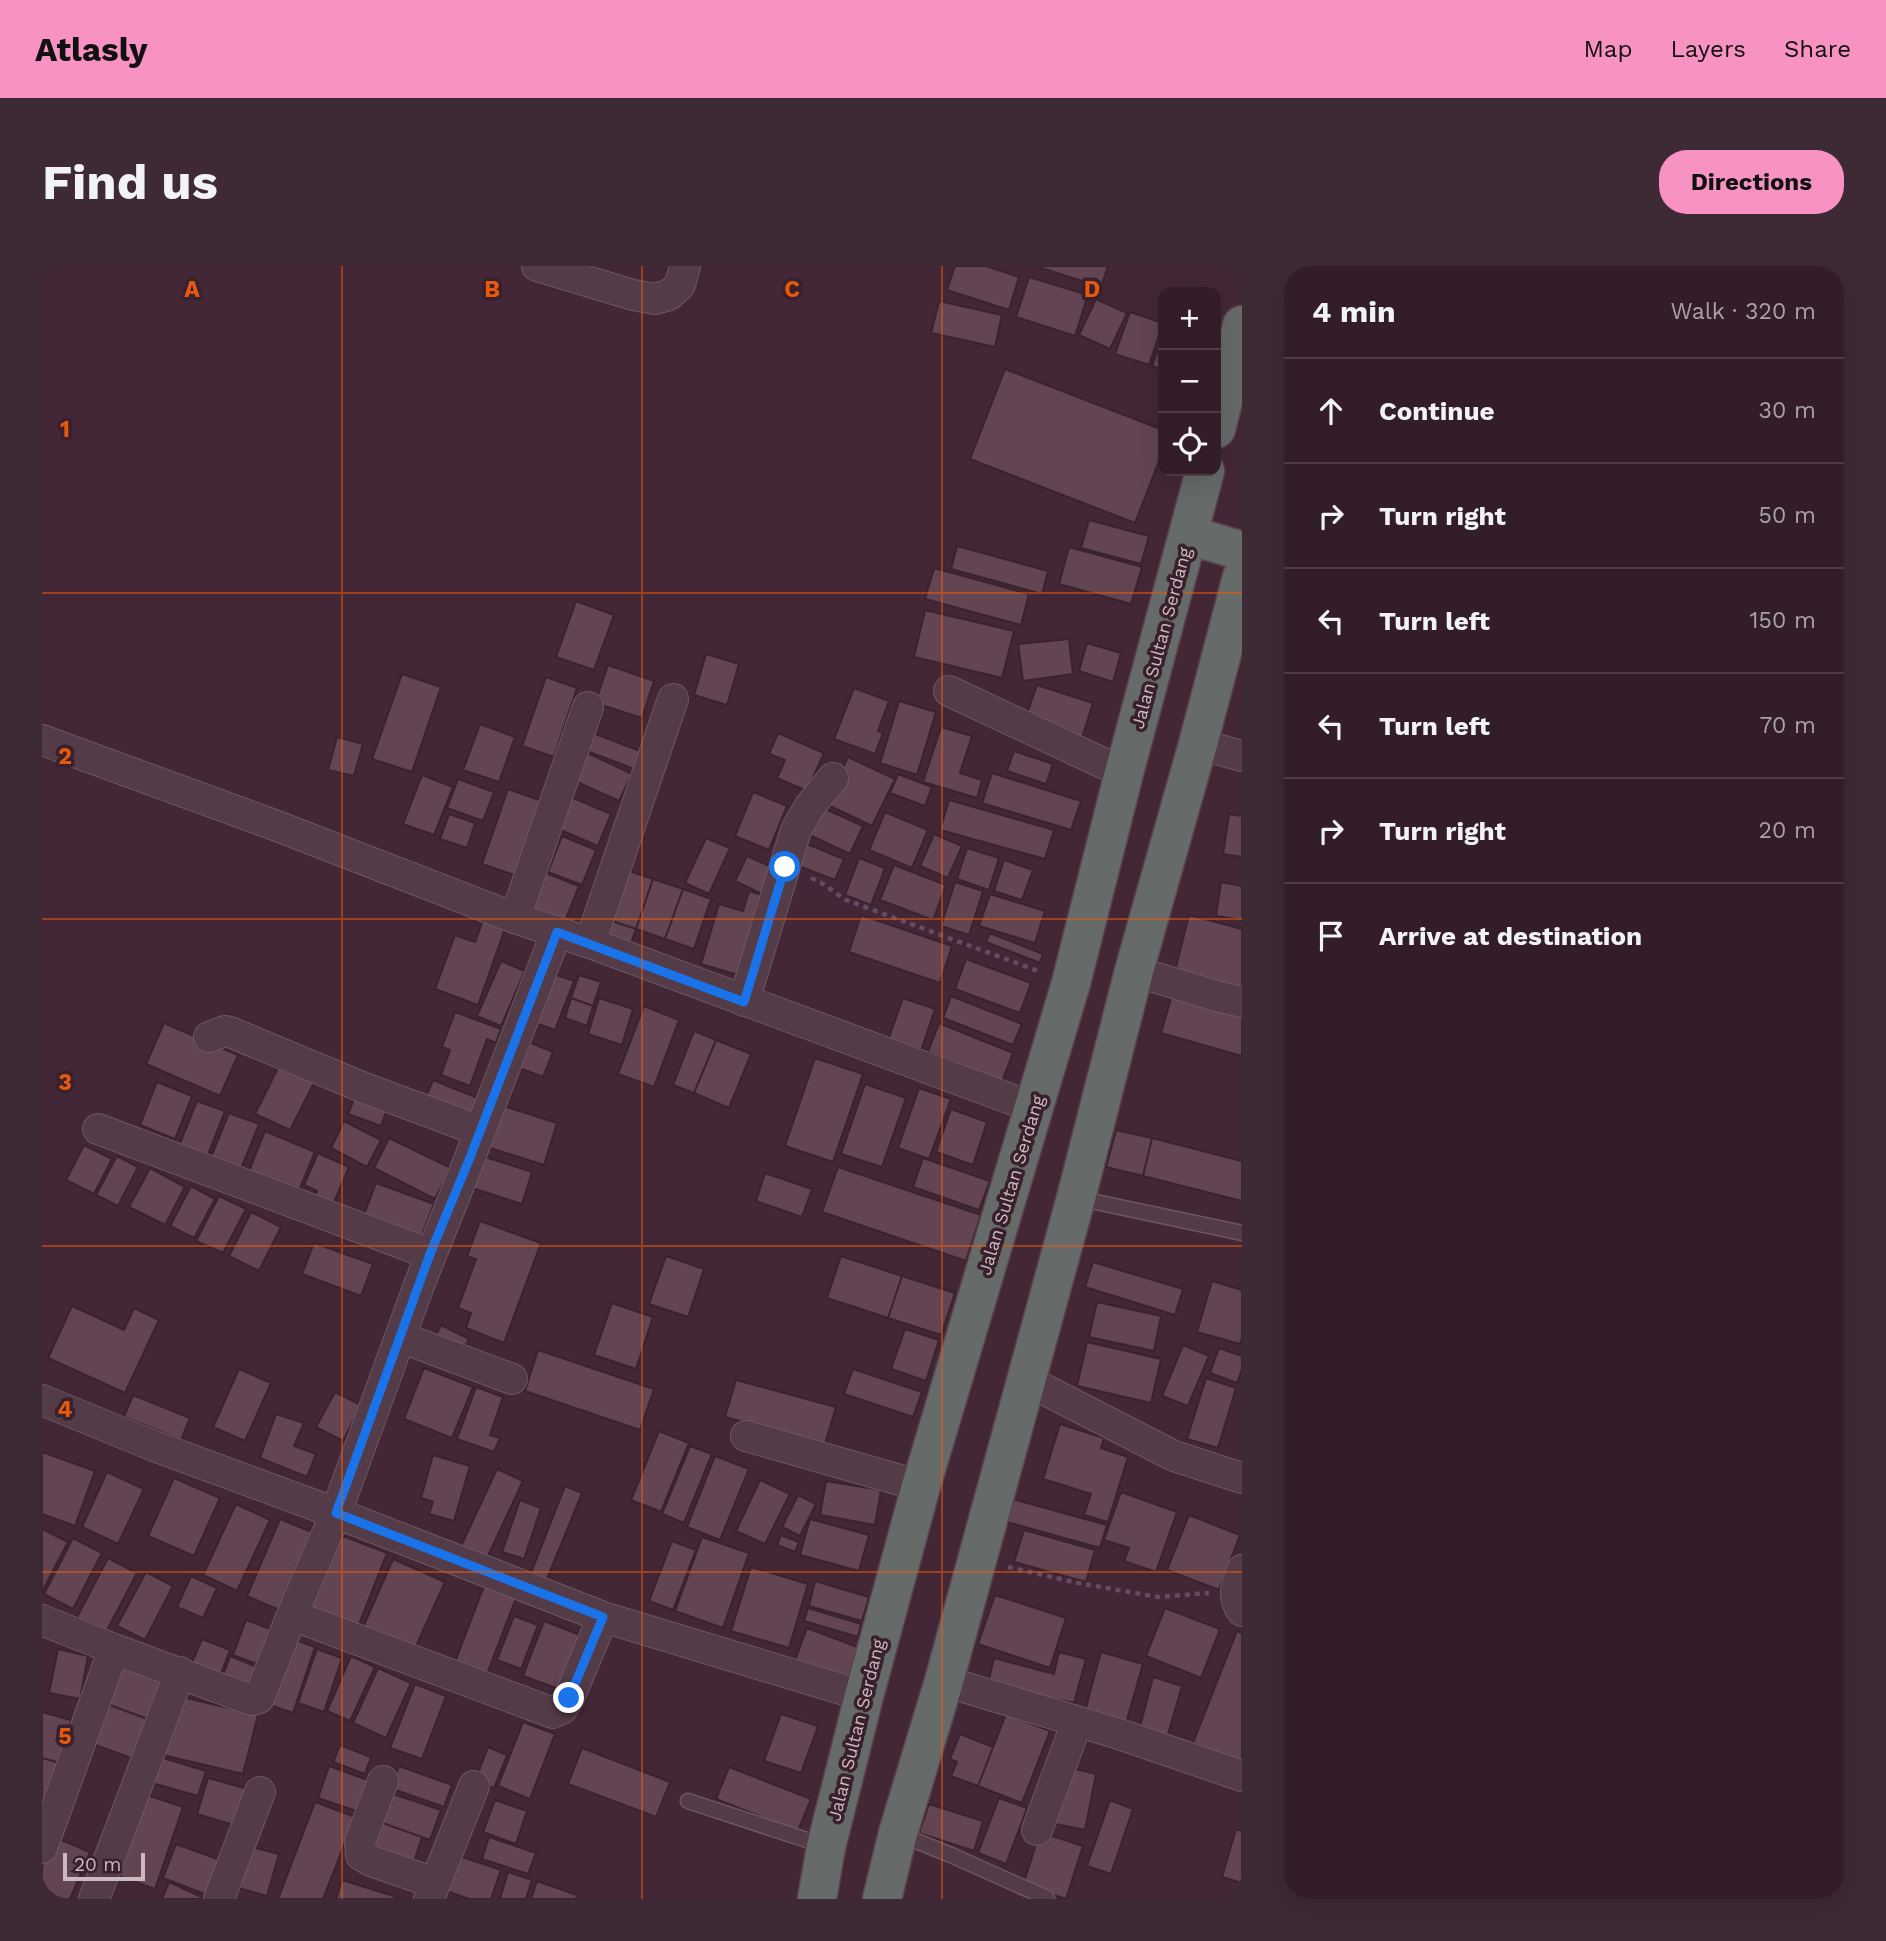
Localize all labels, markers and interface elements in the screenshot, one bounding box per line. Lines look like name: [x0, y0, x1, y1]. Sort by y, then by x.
text: Atlasly: [35, 30, 147, 69]
text: Map: [1584, 35, 1632, 63]
text: Layers: [1670, 35, 1746, 63]
text: Share: [1784, 35, 1851, 63]
button: Directions: [1659, 150, 1844, 214]
text: Find us: [42, 153, 218, 211]
text: A: [184, 276, 200, 303]
text: B: [484, 276, 500, 303]
text: C: [784, 276, 800, 303]
text: D: [1084, 276, 1100, 303]
map controls: [1158, 287, 1221, 476]
button: +: [1158, 287, 1221, 350]
text: 4 min: [1312, 294, 1396, 329]
text: Walk · 320 m: [1670, 298, 1816, 325]
button: −: [1158, 350, 1221, 413]
icon: ahead: [1312, 392, 1350, 430]
text: Continue: [1379, 396, 1495, 426]
text: 30 m: [1759, 397, 1816, 424]
button: locate: [1158, 413, 1221, 476]
text: 1: [60, 416, 70, 443]
icon: right: [1312, 497, 1350, 535]
text: Turn right: [1379, 501, 1506, 531]
text: 50 m: [1759, 502, 1816, 529]
street label: Jalan Sultan Serdang: [1127, 545, 1195, 731]
icon: left: [1312, 602, 1350, 640]
text: Turn left: [1379, 606, 1490, 636]
text: 150 m: [1750, 607, 1816, 634]
icon: left: [1312, 707, 1350, 745]
text: Turn left: [1379, 711, 1490, 741]
text: 70 m: [1759, 712, 1816, 739]
text: 2: [58, 743, 72, 770]
icon: right: [1312, 812, 1350, 850]
text: Turn right: [1379, 816, 1506, 846]
text: 20 m: [1759, 817, 1816, 844]
route start: [769, 851, 800, 882]
icon: arrive: [1312, 917, 1350, 955]
text: Arrive at destination: [1379, 921, 1642, 951]
text: 3: [58, 1069, 72, 1096]
street label: Jalan Sultan Serdang: [974, 1092, 1048, 1277]
text: 4: [58, 1396, 73, 1423]
street label: Jalan Sultan Serdang: [823, 1636, 889, 1823]
route end: [553, 1682, 584, 1713]
text: 5: [58, 1723, 72, 1750]
scale bar: [63, 1850, 145, 1882]
text: 20 m: [74, 1853, 121, 1876]

